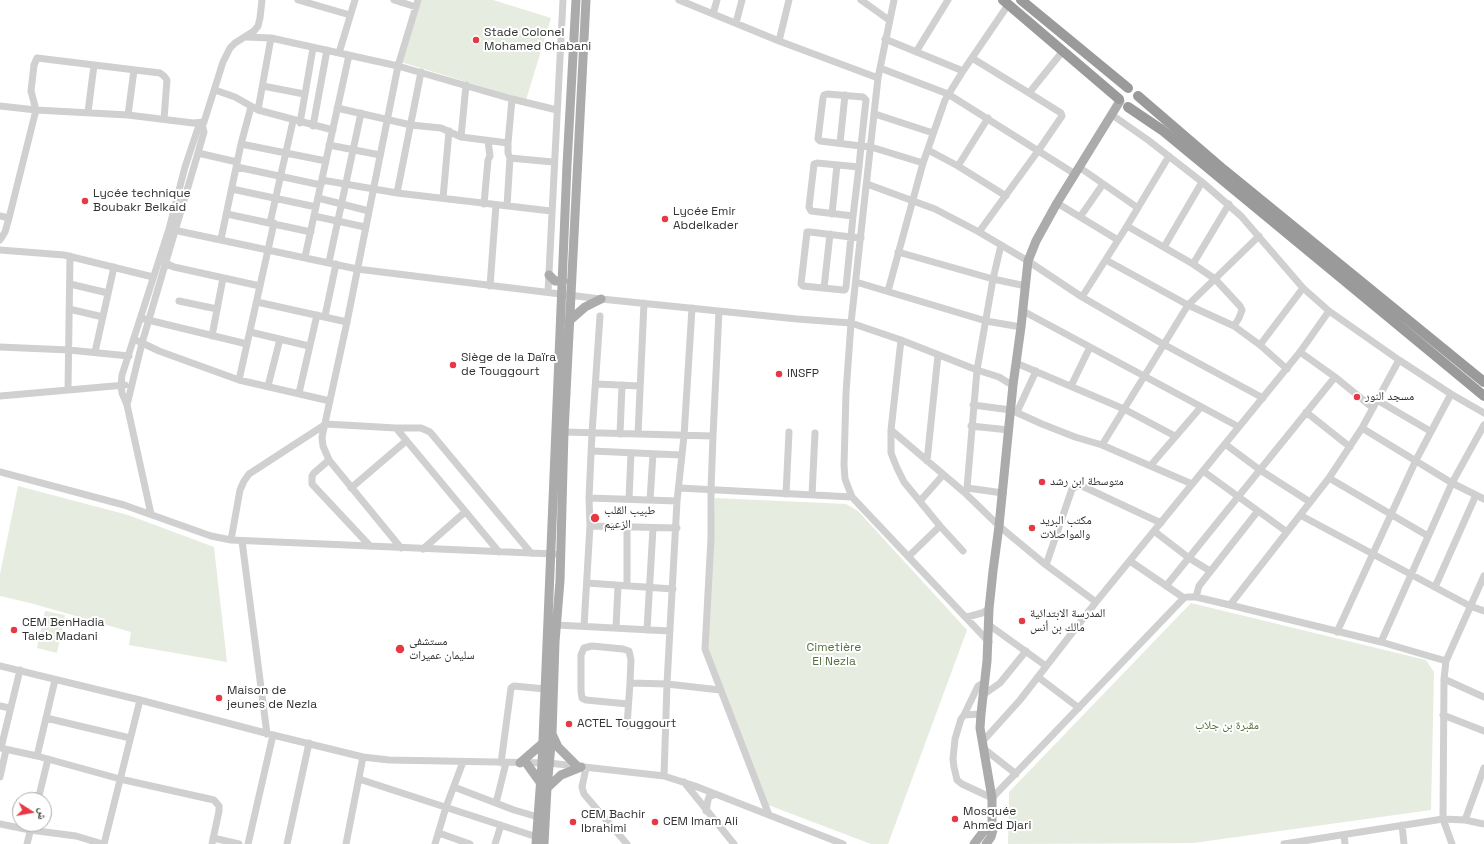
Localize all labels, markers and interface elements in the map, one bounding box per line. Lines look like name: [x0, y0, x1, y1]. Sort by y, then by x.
place label: Stade Colonel Mohamed Chabani: [484, 26, 591, 54]
marker: Stade Colonel Mohamed Chabani: [471, 35, 481, 45]
place label: Lycée technique Boubakr Belkaid: [93, 187, 191, 215]
marker: Lycée technique Boubakr Belkaid: [80, 196, 90, 206]
place label: Lycée Emir Abdelkader: [673, 205, 738, 233]
marker: Lycée Emir Abdelkader: [660, 214, 670, 224]
place label: Siège de la Daïra de Touggourt: [461, 351, 556, 379]
marker: Siège de la Daïra de Touggourt: [448, 360, 458, 370]
place label: INSFP: [787, 367, 819, 381]
marker: INSFP: [774, 369, 784, 379]
place label: مسجد النور: [1365, 390, 1414, 404]
marker: مسجد النور: [1352, 392, 1362, 402]
place label: متوسطة ابن رشد: [1050, 475, 1124, 489]
marker: متوسطة ابن رشد: [1037, 477, 1047, 487]
place label: طبيب القلب الزعيم: [604, 504, 655, 532]
marker: طبيب القلب الزعيم: [589, 512, 601, 524]
place label: مكتب البريد والمواصلات: [1040, 514, 1092, 542]
marker: مكتب البريد والمواصلات: [1027, 523, 1037, 533]
place label: المدرسة الابتدائية مالك بن أنس: [1030, 607, 1105, 635]
place label: CEM BenHadia Taleb Madani: [22, 616, 104, 644]
marker: المدرسة الابتدائية مالك بن أنس: [1017, 616, 1027, 626]
marker: CEM BenHadia Taleb Madani: [9, 625, 19, 635]
place label: مستشفى سليمان عميرات: [409, 635, 475, 663]
park label: Cimetière El Nezla: [807, 641, 861, 669]
marker: مستشفى سليمان عميرات: [394, 643, 406, 655]
place label: Maison de jeunes de Nezla: [227, 684, 317, 712]
marker: Maison de jeunes de Nezla: [214, 693, 224, 703]
place label: ACTEL Touggourt: [577, 717, 676, 731]
marker: ACTEL Touggourt: [564, 719, 574, 729]
park label: مقبرة بن جلاب: [1195, 719, 1259, 733]
north arrow: [12, 792, 52, 832]
place label: Mosquée Ahmed Djari: [963, 805, 1031, 833]
text: ش: [35, 807, 51, 821]
place label: CEM Bachir Ibrahimi: [581, 808, 646, 836]
marker: Mosquée Ahmed Djari: [950, 814, 960, 824]
place label: CEM Imam Ali: [663, 815, 738, 829]
marker: CEM Bachir Ibrahimi: [568, 817, 578, 827]
marker: CEM Imam Ali: [650, 817, 660, 827]

